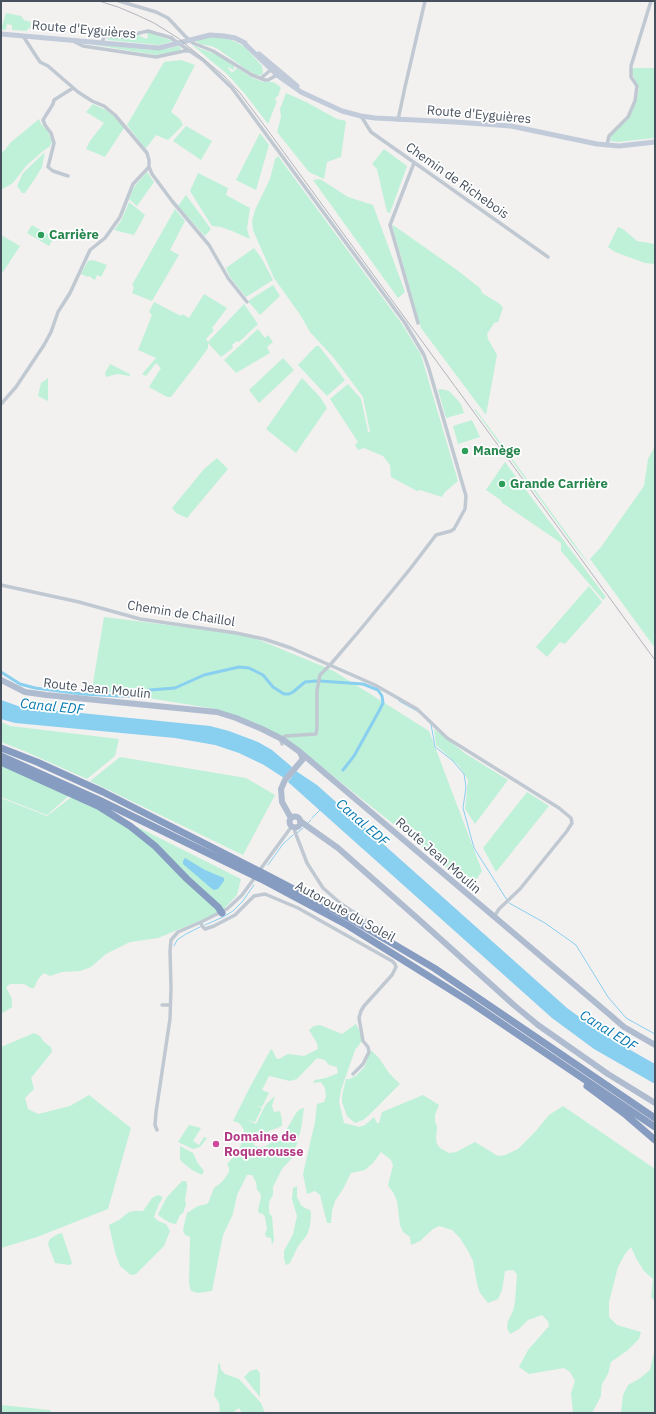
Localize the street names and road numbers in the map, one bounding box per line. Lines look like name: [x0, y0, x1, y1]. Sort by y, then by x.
street label: Route d'Eyguières: [31, 18, 137, 42]
street label: Route d'Eyguières: [426, 103, 532, 127]
street label: Chemin de Richebois: [402, 140, 512, 222]
street label: Chemin de Chaillol: [126, 598, 236, 630]
street label: Route Jean Moulin: [42, 676, 152, 702]
street label: Route Jean Moulin: [392, 815, 484, 897]
street label: Autoroute du Soleil: [292, 878, 398, 946]

